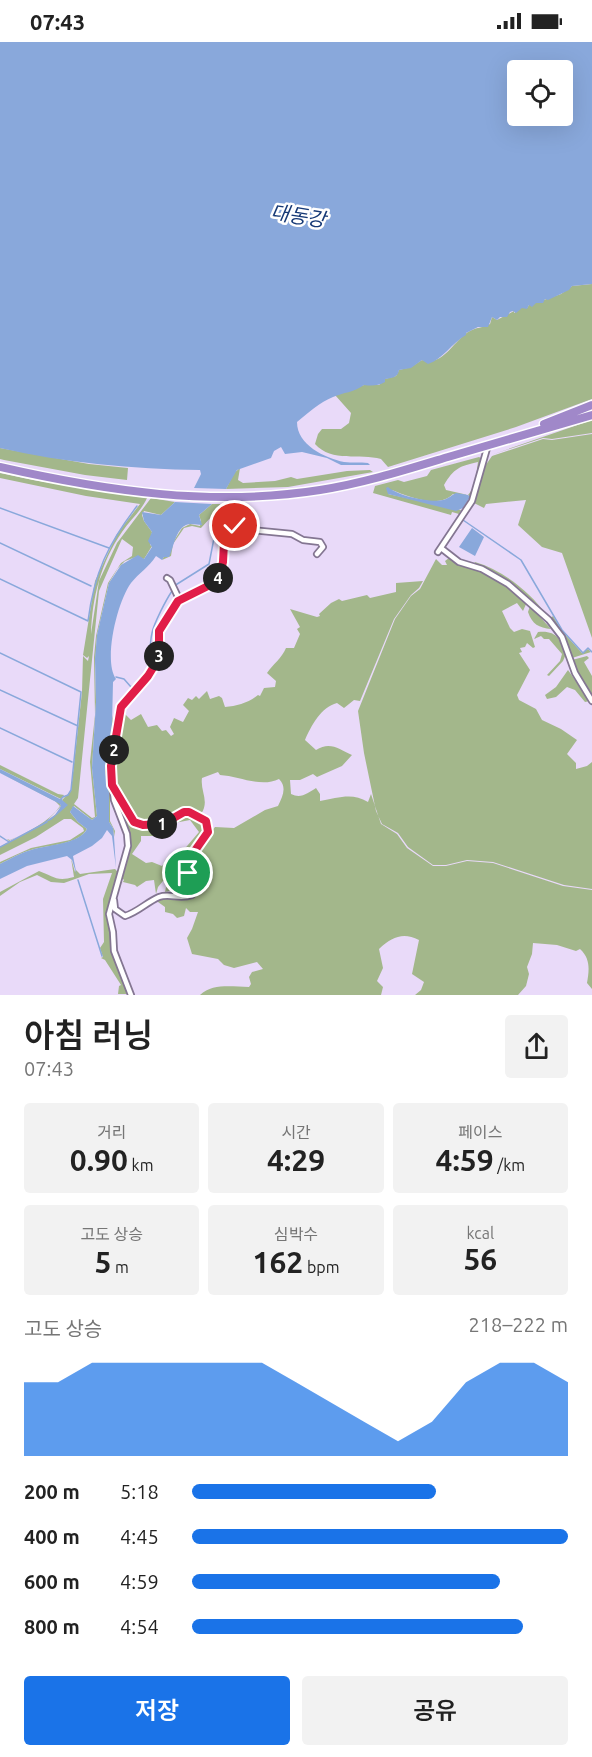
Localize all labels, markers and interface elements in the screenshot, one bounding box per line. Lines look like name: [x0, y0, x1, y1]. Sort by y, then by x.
text: 07:43: [30, 9, 85, 34]
map controls: [507, 60, 573, 126]
button: locate: [507, 60, 573, 126]
water label: 대동강: [269, 200, 330, 232]
pin: [209, 500, 260, 551]
icon: check: [218, 509, 251, 542]
pin: 4: [203, 563, 233, 593]
text: 4: [213, 569, 223, 587]
pin: 3: [144, 641, 174, 671]
text: 3: [154, 647, 164, 665]
pin: 2: [99, 735, 129, 765]
text: 2: [109, 741, 119, 759]
pin: 1: [147, 809, 177, 839]
text: 1: [157, 815, 167, 833]
pin: [162, 847, 213, 898]
icon: arrive: [171, 856, 204, 889]
button: share: [505, 1015, 568, 1078]
text: 아침 러닝: [24, 1016, 153, 1053]
text: 07:43: [24, 1057, 74, 1080]
text: 거리: [97, 1123, 126, 1141]
text: 시간: [281, 1123, 311, 1141]
text: 페이스: [458, 1123, 502, 1141]
text: 0.90: [70, 1143, 128, 1177]
text: 4:29: [267, 1143, 325, 1177]
text: 4:59: [436, 1143, 494, 1177]
text: km: [128, 1156, 154, 1174]
text: /km: [494, 1156, 525, 1174]
text: kcal: [467, 1224, 494, 1242]
text: 고도 상승: [80, 1225, 143, 1243]
text: 심박수: [274, 1225, 318, 1243]
text: 56: [463, 1242, 497, 1276]
text: 5: [94, 1245, 111, 1279]
text: 162: [253, 1245, 303, 1279]
text: m: [111, 1258, 129, 1276]
text: bpm: [303, 1258, 339, 1276]
text: 218–222 m: [469, 1313, 568, 1336]
text: 고도 상승: [24, 1317, 102, 1340]
text: 200 m: [24, 1480, 80, 1503]
text: 5:18: [120, 1480, 159, 1503]
text: 400 m: [24, 1525, 80, 1548]
text: 4:45: [120, 1525, 159, 1548]
text: 600 m: [24, 1570, 80, 1593]
text: 4:59: [120, 1570, 159, 1593]
text: 800 m: [24, 1615, 80, 1638]
text: 4:54: [120, 1615, 159, 1638]
button: 저장: [24, 1676, 290, 1745]
button: 공유: [302, 1676, 568, 1745]

